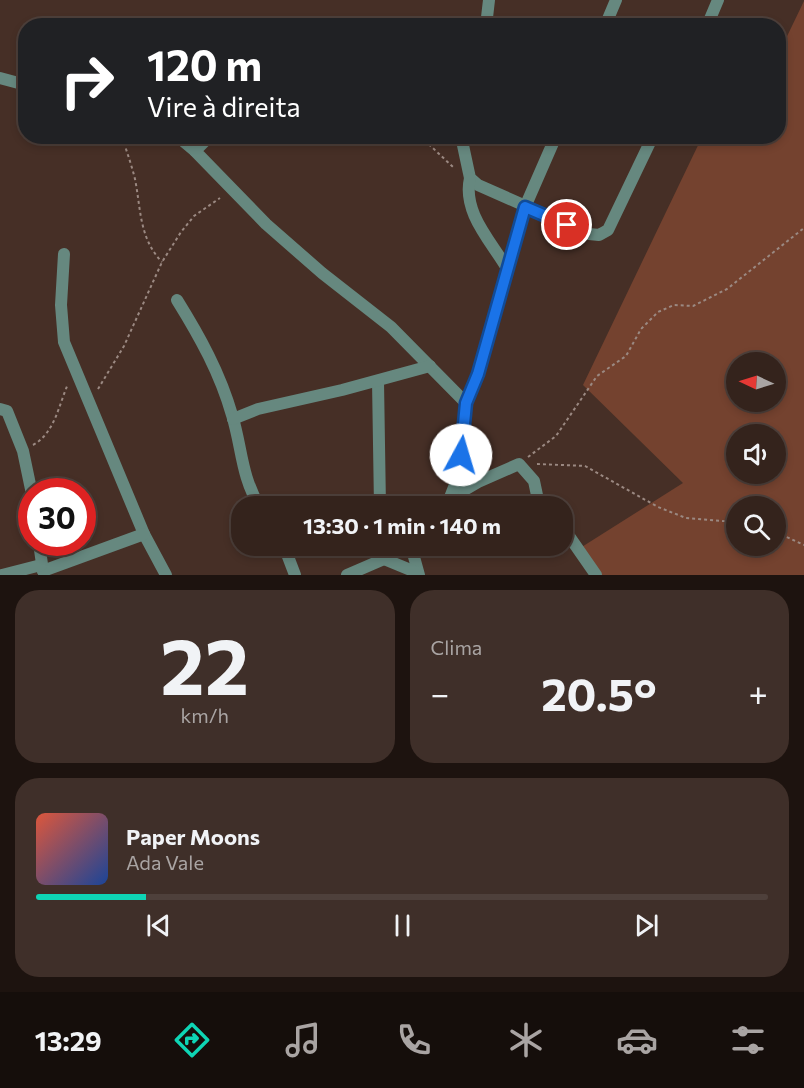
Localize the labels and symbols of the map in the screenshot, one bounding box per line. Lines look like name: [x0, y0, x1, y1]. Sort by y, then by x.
pin: [541, 199, 592, 250]
north arrow: [726, 352, 786, 412]
position arrow: [429, 423, 493, 487]
speed limit sign: 30: [18, 478, 96, 556]

